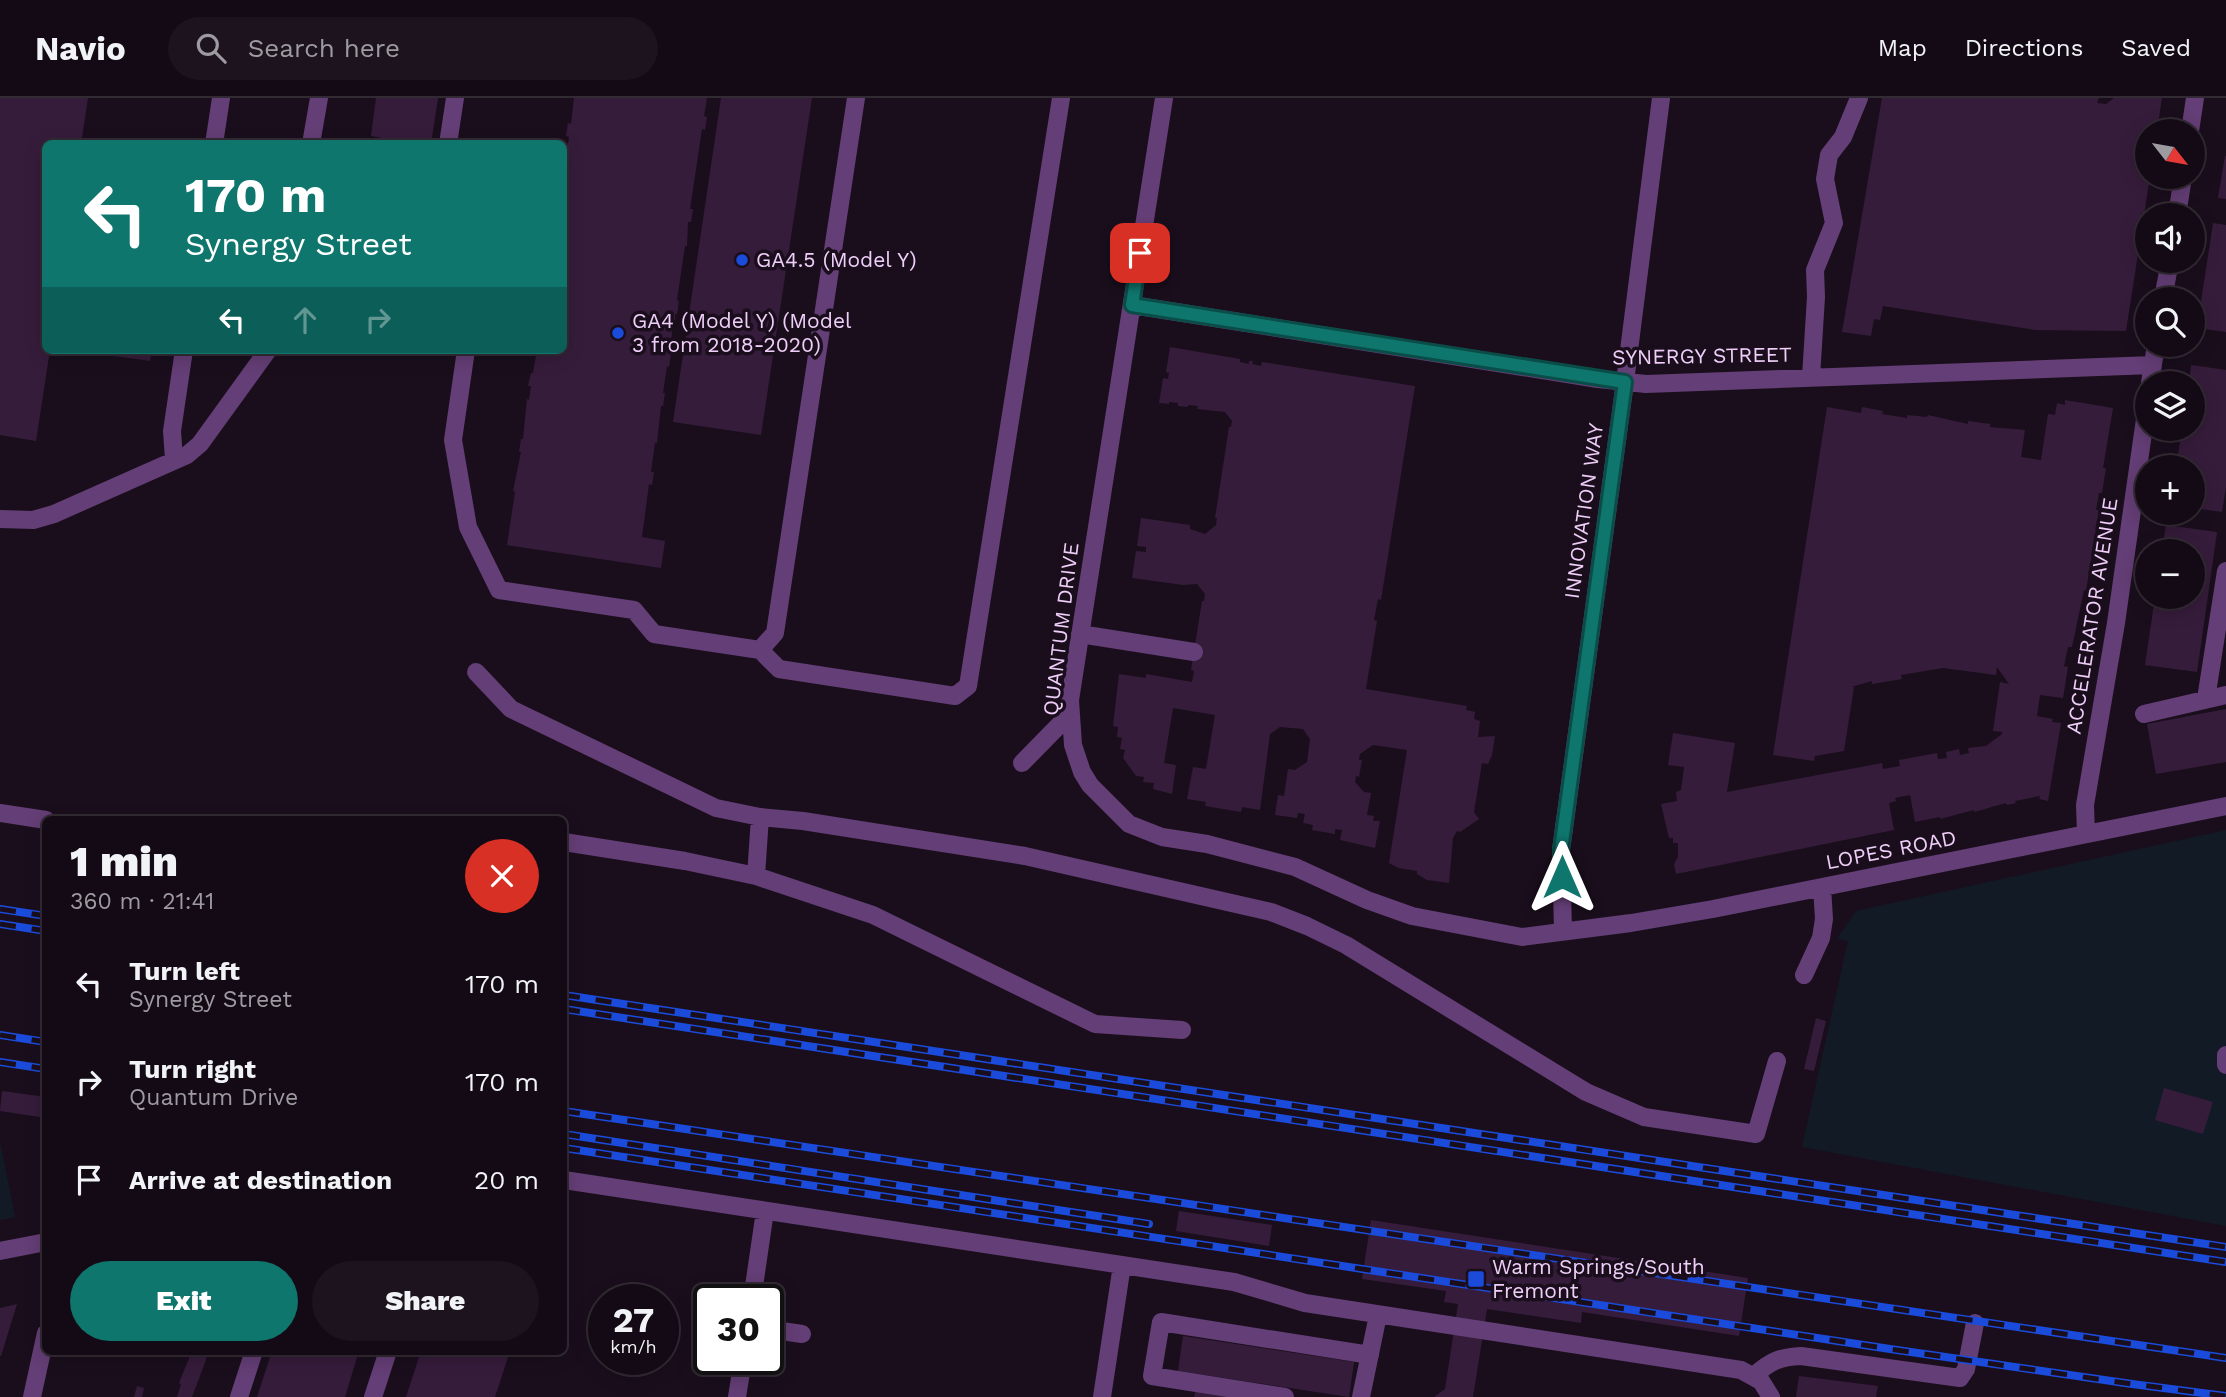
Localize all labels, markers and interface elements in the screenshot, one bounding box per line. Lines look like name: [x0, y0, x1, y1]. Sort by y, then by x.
search box: [168, 17, 658, 80]
text: Navio: [35, 29, 126, 68]
icon: search: [192, 29, 230, 67]
text: Search here: [248, 33, 400, 63]
text: Map: [1878, 34, 1927, 62]
text: Directions: [1965, 34, 2083, 62]
text: Saved: [2121, 34, 2191, 62]
north arrow: [2135, 119, 2205, 189]
map controls: [2135, 119, 2205, 609]
text: 170 m: [185, 166, 326, 224]
icon: left: [70, 168, 161, 259]
button: sound: [2135, 203, 2205, 273]
pin: [1110, 223, 1170, 283]
text: Synergy Street: [185, 225, 412, 263]
icon: arrive: [1121, 234, 1159, 272]
place label: GA4.5 (Model Y): [756, 247, 917, 272]
marker: GA4.5 (Model Y): [734, 252, 750, 268]
button: search: [2135, 287, 2205, 357]
icon: left: [213, 301, 251, 339]
icon: ahead: [286, 301, 324, 339]
icon: right: [359, 301, 397, 339]
place label: GA4 (Model Y) (Model 3 from 2018-2020): [632, 308, 852, 357]
marker: GA4 (Model Y) (Model 3 from 2018-2020): [610, 325, 626, 341]
street label: SYNERGY STREET: [1612, 341, 1792, 370]
button: layers: [2135, 371, 2205, 441]
street label: INNOVATION WAY: [1559, 421, 1608, 600]
button: +: [2135, 455, 2205, 525]
street label: ACCELERATOR AVENUE: [2060, 496, 2123, 736]
button: −: [2135, 539, 2205, 609]
street label: QUANTUM DRIVE: [1037, 541, 1084, 717]
street label: LOPES ROAD: [1823, 825, 1958, 874]
text: 1 min: [70, 837, 178, 886]
button: close: [465, 839, 539, 913]
position arrow: [1525, 840, 1599, 914]
text: 360 m · 21:41: [70, 888, 214, 915]
text: Turn left: [129, 956, 240, 986]
icon: left: [70, 965, 108, 1003]
text: 170 m: [465, 969, 539, 999]
text: Synergy Street: [129, 986, 292, 1013]
text: Turn right: [129, 1054, 256, 1084]
icon: right: [70, 1063, 108, 1101]
text: 170 m: [465, 1067, 539, 1097]
text: Quantum Drive: [129, 1084, 298, 1111]
icon: arrive: [70, 1161, 108, 1199]
text: Arrive at destination: [129, 1165, 392, 1195]
text: 20 m: [474, 1165, 539, 1195]
place label: Warm Springs/South Fremont: [1492, 1254, 1705, 1303]
button: Exit: [70, 1261, 298, 1341]
button: Share: [312, 1261, 539, 1341]
marker: Warm Springs/South Fremont: [1466, 1269, 1486, 1289]
speed limit sign: 30: [693, 1284, 784, 1375]
text: 27: [613, 1299, 654, 1341]
text: km/h: [610, 1336, 657, 1357]

